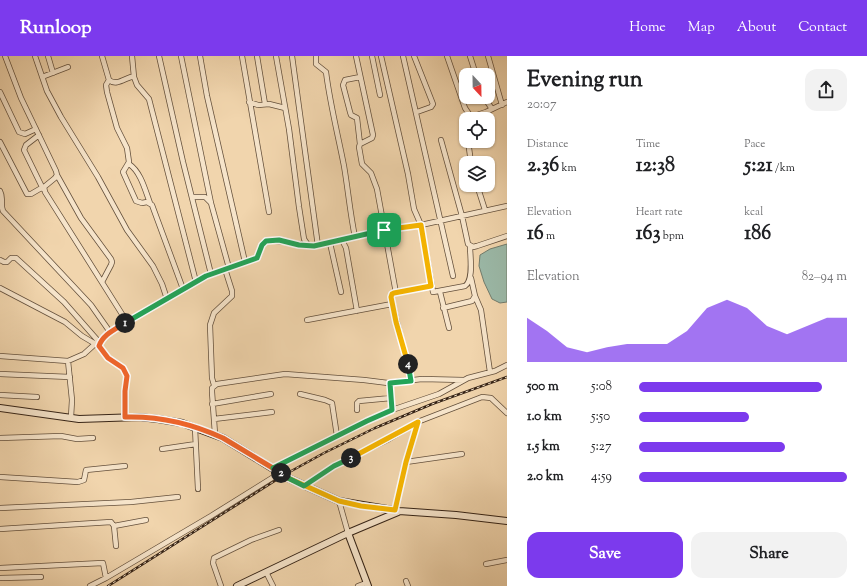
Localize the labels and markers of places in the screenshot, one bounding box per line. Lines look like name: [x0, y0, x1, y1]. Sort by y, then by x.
pin: [367, 213, 401, 247]
pin: 1: [115, 313, 135, 333]
pin: 4: [398, 354, 418, 374]
pin: 3: [341, 448, 361, 468]
pin: 2: [271, 463, 291, 483]

